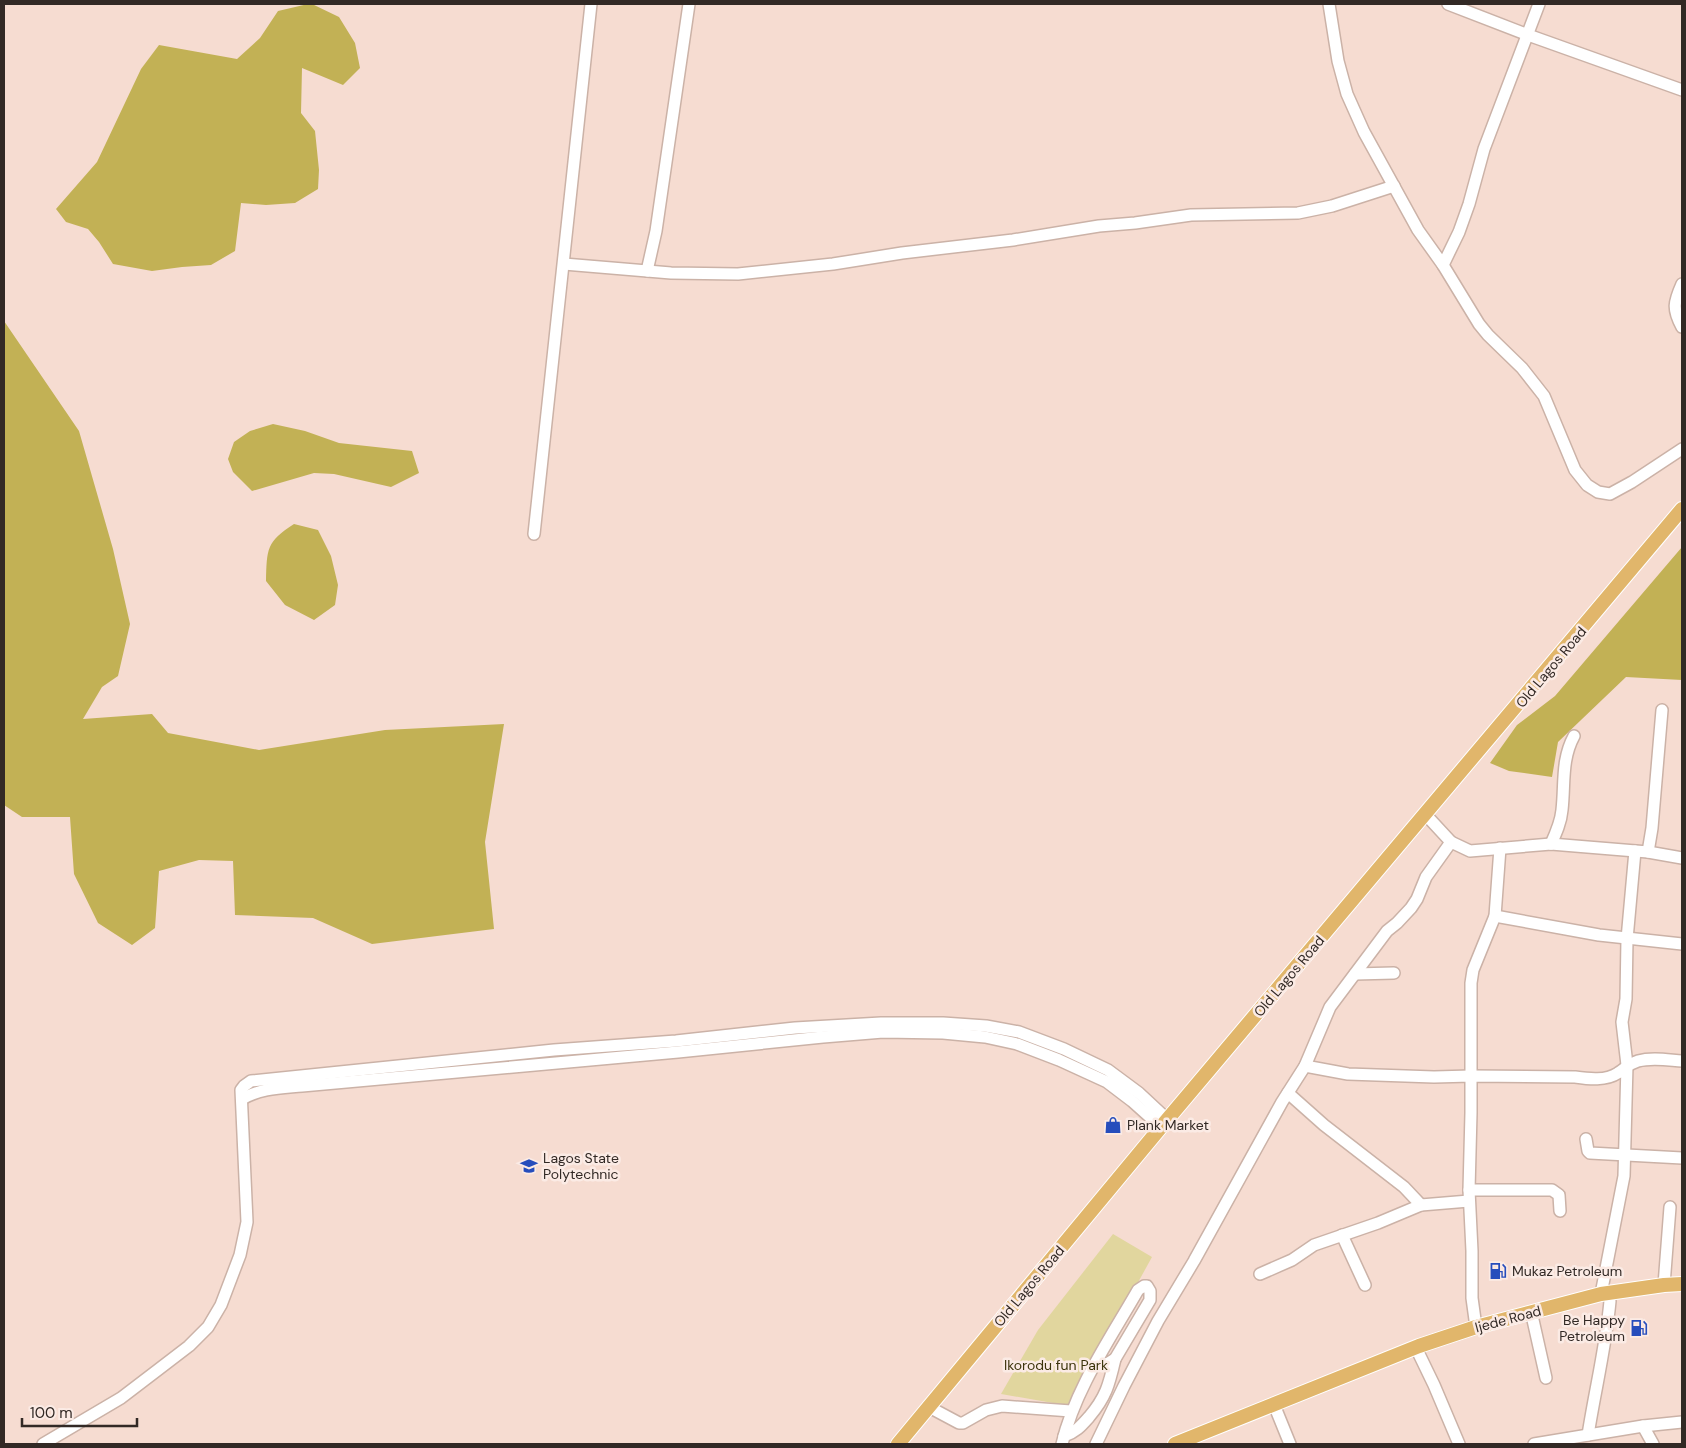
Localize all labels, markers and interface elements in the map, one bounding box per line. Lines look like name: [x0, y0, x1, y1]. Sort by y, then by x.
street label: Old Lagos Road: [1512, 623, 1590, 711]
street label: Old Lagos Road: [1250, 932, 1328, 1020]
shop icon: Plank Market: [1103, 1115, 1123, 1135]
place label: Plank Market: [1127, 1116, 1209, 1134]
place label: Lagos State Polytechnic: [543, 1149, 619, 1183]
school or university icon: Lagos State Polytechnic: [519, 1156, 539, 1176]
street label: Old Lagos Road: [990, 1242, 1068, 1330]
fuel station icon: Mukaz Petroleum: [1488, 1261, 1508, 1281]
place label: Mukaz Petroleum: [1512, 1262, 1622, 1280]
street label: Ijede Road: [1473, 1302, 1543, 1336]
place label: Be Happy Petroleum: [1559, 1311, 1625, 1345]
fuel station icon: Be Happy Petroleum: [1629, 1318, 1649, 1338]
park label: Ikorodu fun Park: [1004, 1356, 1108, 1374]
scale bar: [22, 1396, 138, 1428]
text: 100 m: [30, 1403, 73, 1423]

